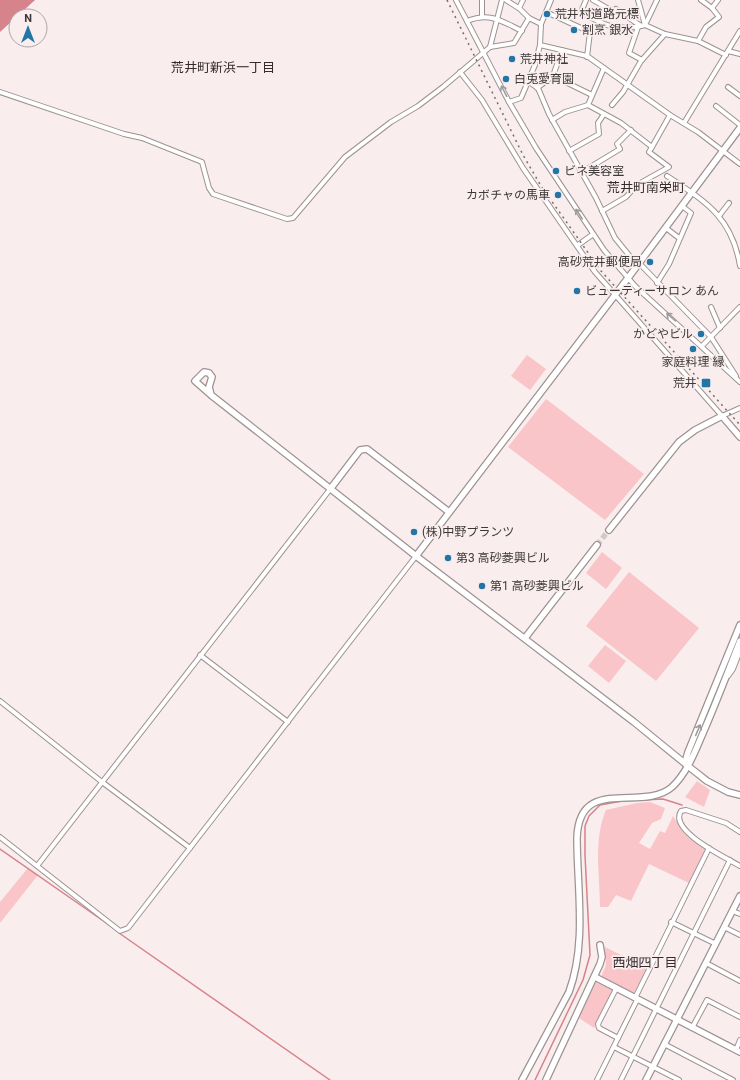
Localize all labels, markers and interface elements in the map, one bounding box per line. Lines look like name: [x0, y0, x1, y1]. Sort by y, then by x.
place label: 荒井村道路元標: [555, 7, 639, 21]
north arrow: [8, 8, 48, 48]
marker: 荒井村道路元標: [542, 9, 552, 19]
text: N: [24, 12, 32, 25]
place label: 割烹 銀水: [582, 23, 633, 37]
marker: 割烹 銀水: [569, 25, 579, 35]
place label: 荒井神社: [520, 52, 568, 66]
marker: 荒井神社: [507, 54, 517, 64]
district label: 荒井町新浜一丁目: [171, 60, 275, 75]
place label: 白兎愛育園: [514, 72, 574, 86]
marker: 白兎愛育園: [501, 74, 511, 84]
one-way arrow: [499, 86, 507, 98]
place label: ビネ美容室: [564, 164, 624, 178]
marker: ビネ美容室: [551, 166, 561, 176]
district label: 荒井町南栄町: [607, 180, 685, 195]
place label: カボチャの馬車: [466, 188, 550, 202]
marker: カボチャの馬車: [553, 190, 563, 200]
one-way arrow: [575, 209, 583, 220]
place label: 高砂荒井郵便局: [558, 255, 642, 269]
marker: 高砂荒井郵便局: [645, 257, 655, 267]
place label: ビューティーサロン あん: [585, 284, 719, 298]
marker: ビューティーサロン あん: [572, 286, 582, 296]
one-way arrow: [666, 313, 676, 322]
place label: かどやビル: [633, 327, 693, 341]
marker: かどやビル: [696, 329, 706, 339]
marker: 家庭料理 縁: [688, 344, 698, 354]
place label: 家庭料理 縁: [662, 355, 724, 369]
place label: 荒井: [673, 376, 697, 390]
marker: 荒井: [700, 377, 712, 389]
place label: (株)中野プランツ: [422, 525, 514, 539]
marker: (株)中野プランツ: [409, 527, 419, 537]
place label: 第3 高砂菱興ビル: [456, 551, 550, 565]
marker: 第3 高砂菱興ビル: [443, 553, 453, 563]
place label: 第1 高砂菱興ビル: [490, 579, 584, 593]
marker: 第1 高砂菱興ビル: [477, 581, 487, 591]
one-way arrow: [694, 724, 702, 736]
district label: 西畑四丁目: [612, 955, 678, 970]

